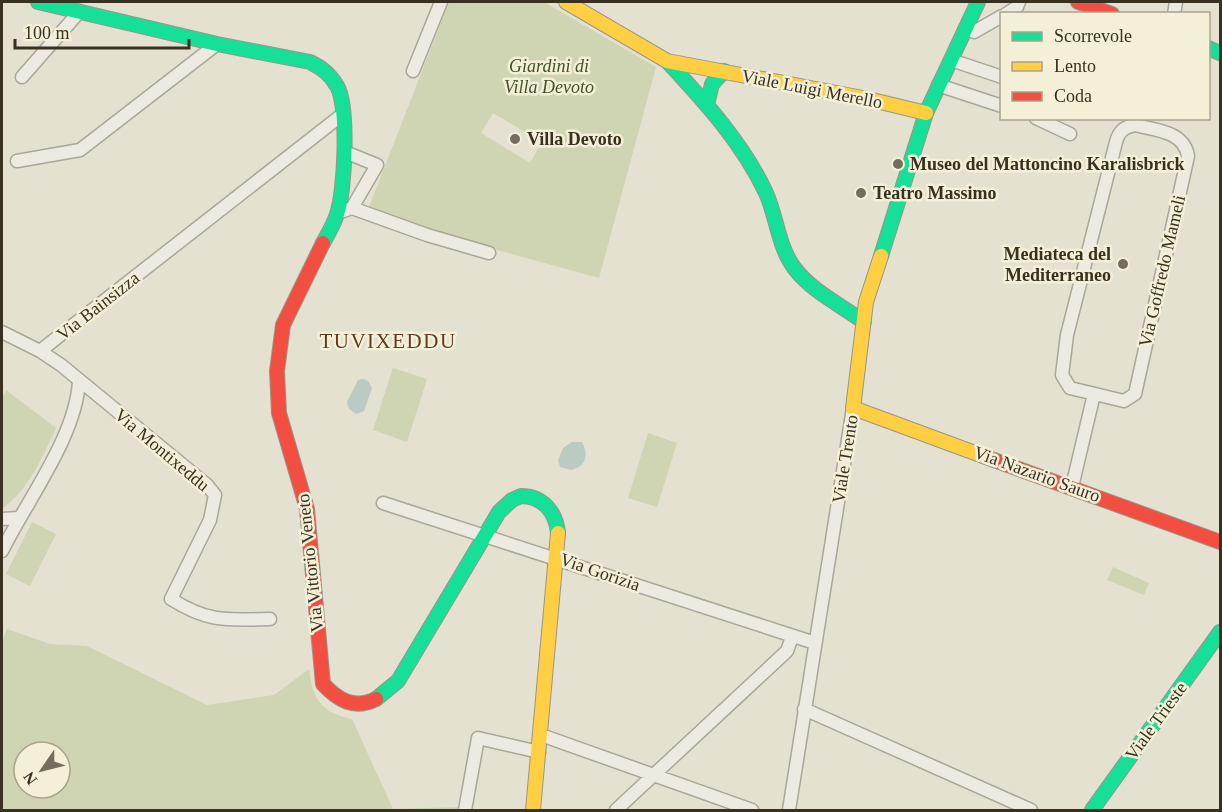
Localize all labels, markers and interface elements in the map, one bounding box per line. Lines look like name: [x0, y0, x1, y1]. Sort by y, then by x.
scale bar: [15, 12, 189, 50]
legend: [1000, 12, 1210, 120]
text: 100 m: [24, 23, 70, 43]
text: Scorrevole: [1054, 26, 1132, 46]
park label: Giardini di Villa Devoto: [504, 56, 594, 97]
text: Lento: [1054, 56, 1096, 76]
street label: Viale Luigi Merello: [740, 66, 884, 112]
text: Coda: [1054, 86, 1092, 106]
place label: Villa Devoto: [527, 129, 622, 149]
marker: Villa Devoto: [508, 132, 522, 146]
place label: Museo del Mattoncino Karalisbrick: [910, 154, 1184, 174]
marker: Museo del Mattoncino Karalisbrick: [891, 157, 905, 171]
place label: Teatro Massimo: [873, 183, 997, 203]
marker: Teatro Massimo: [854, 186, 868, 200]
street label: Via Goffredo Mameli: [1135, 193, 1189, 349]
place label: Mediateca del Mediterraneo: [1004, 244, 1111, 285]
marker: Mediateca del Mediterraneo: [1116, 257, 1130, 271]
street label: Via Bainsizza: [53, 268, 143, 344]
district label: TUVIXEDDU: [319, 329, 457, 353]
street label: Via Montixeddu: [111, 405, 213, 495]
street label: Viale Trento: [828, 413, 862, 505]
street label: Via Nazario Sauro: [971, 442, 1103, 506]
street label: Via Vittorio Veneto: [293, 493, 327, 633]
street label: Via Gorizia: [557, 549, 643, 595]
street label: Viale Trieste: [1121, 678, 1191, 764]
north arrow: [12, 740, 72, 800]
text: N: [20, 768, 40, 788]

